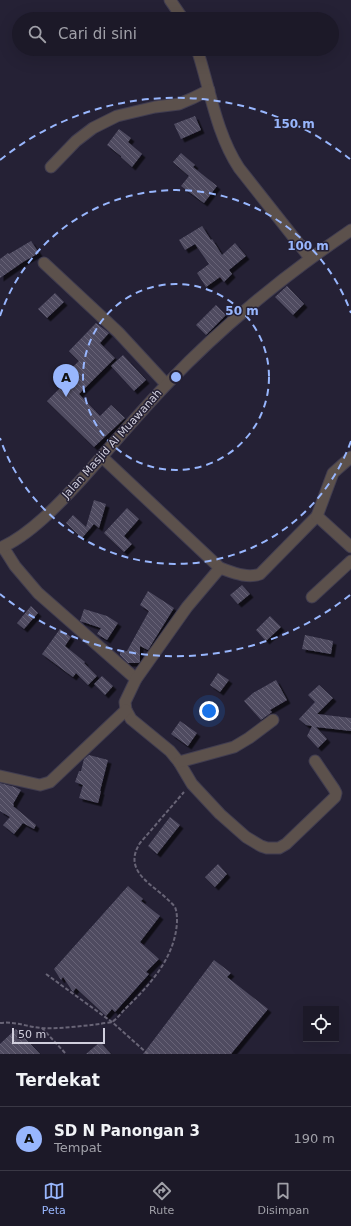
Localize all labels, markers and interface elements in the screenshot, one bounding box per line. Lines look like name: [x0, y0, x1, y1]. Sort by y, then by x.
search box: [12, 12, 339, 56]
icon: search: [26, 23, 48, 45]
text: Cari di sini: [58, 25, 137, 43]
text: 150 m: [273, 117, 315, 131]
text: 100 m: [287, 239, 329, 253]
text: 50 m: [225, 304, 259, 318]
pin: A: [53, 364, 79, 397]
centre of rings: [169, 370, 183, 384]
street label: Jalan Masjid Al Muawanah: [59, 387, 165, 502]
your location: [199, 701, 219, 721]
map controls: [303, 1006, 339, 1042]
button: locate: [303, 1006, 339, 1042]
scale bar: [12, 1026, 105, 1045]
text: 50 m: [18, 1028, 46, 1041]
text: Terdekat: [16, 1070, 100, 1090]
text: SD N Panongan 3: [54, 1122, 200, 1140]
text: A: [24, 1131, 34, 1146]
text: 190 m: [293, 1131, 335, 1146]
text: Tempat: [54, 1140, 102, 1155]
tab: Peta: [42, 1180, 66, 1217]
tab: Rute: [149, 1180, 174, 1217]
tab: Disimpan: [258, 1180, 309, 1217]

